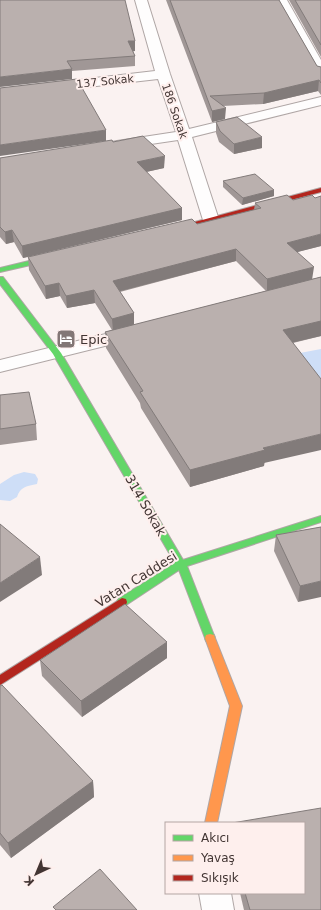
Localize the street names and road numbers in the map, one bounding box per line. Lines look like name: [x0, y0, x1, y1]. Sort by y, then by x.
street label: 137 Sokak: [76, 72, 135, 91]
street label: 186 Sokak: [159, 82, 190, 141]
street label: 314 Sokak: [122, 472, 169, 539]
street label: Vatan Caddesi: [93, 548, 180, 610]

